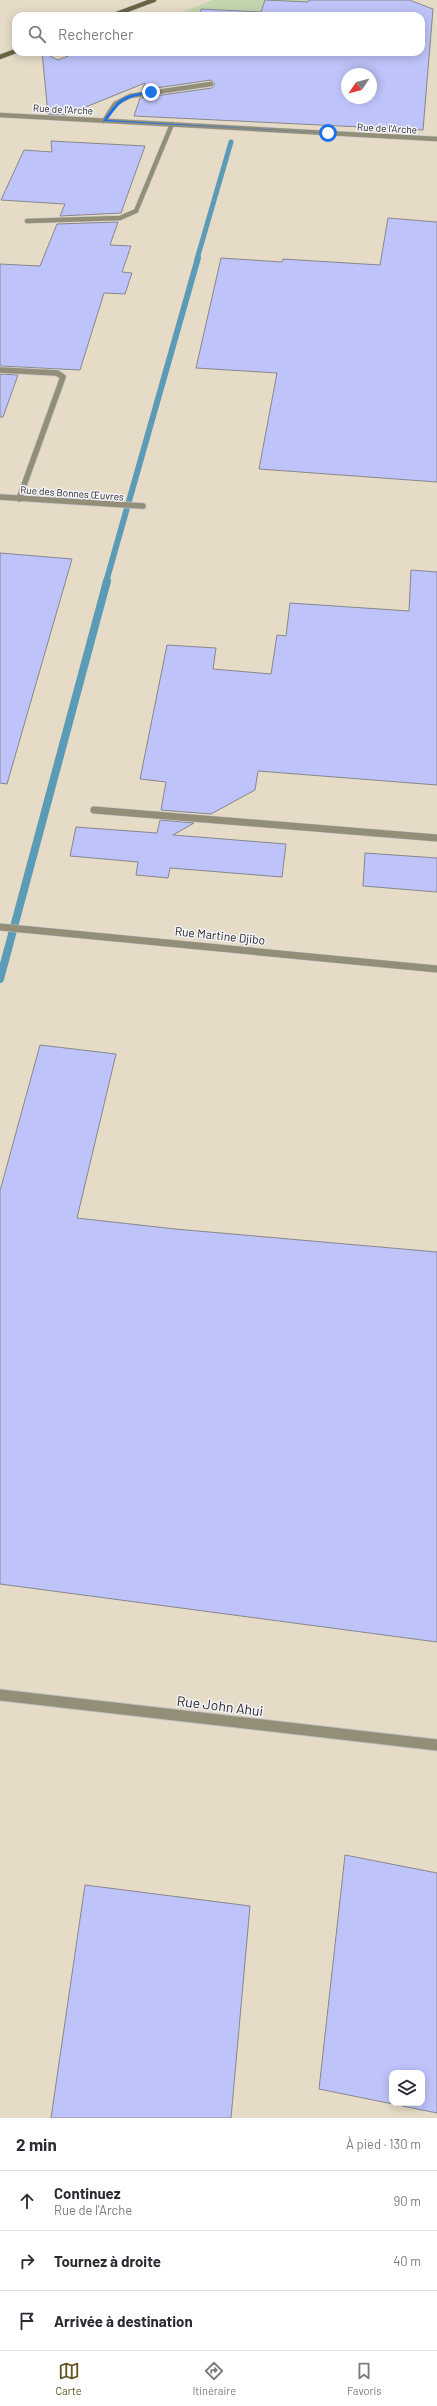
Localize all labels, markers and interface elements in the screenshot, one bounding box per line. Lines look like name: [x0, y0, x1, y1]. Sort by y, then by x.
search box: [12, 12, 425, 56]
icon: search: [26, 23, 48, 45]
text: Rechercher: [58, 25, 134, 43]
north arrow: [341, 68, 377, 104]
route end: [142, 83, 160, 101]
street label: Rue de l'Arche: [33, 101, 93, 117]
street label: Rue de l'Arche: [357, 120, 417, 136]
route start: [319, 124, 337, 142]
street label: Rue des Bonnes Œuvres: [20, 483, 124, 503]
street label: Rue Martine Djibo: [174, 923, 266, 947]
street label: Rue John Ahui: [176, 1692, 264, 1719]
map controls: [389, 2070, 425, 2106]
button: layers: [389, 2070, 425, 2106]
text: 2 min: [16, 2134, 57, 2154]
text: À pied · 130 m: [346, 2136, 421, 2152]
text: Continuez: [54, 2184, 121, 2202]
icon: ahead: [16, 2190, 38, 2212]
text: 90 m: [394, 2193, 421, 2209]
text: Rue de l'Arche: [54, 2202, 132, 2218]
icon: right: [16, 2250, 38, 2272]
text: Tournez à droite: [54, 2252, 161, 2270]
text: 40 m: [393, 2253, 421, 2269]
icon: arrive: [16, 2310, 38, 2332]
text: Arrivée à destination: [54, 2312, 193, 2330]
tab: Carte: [55, 2360, 82, 2397]
tab: Itinéraire: [192, 2360, 236, 2397]
tab: Favoris: [347, 2360, 382, 2397]

